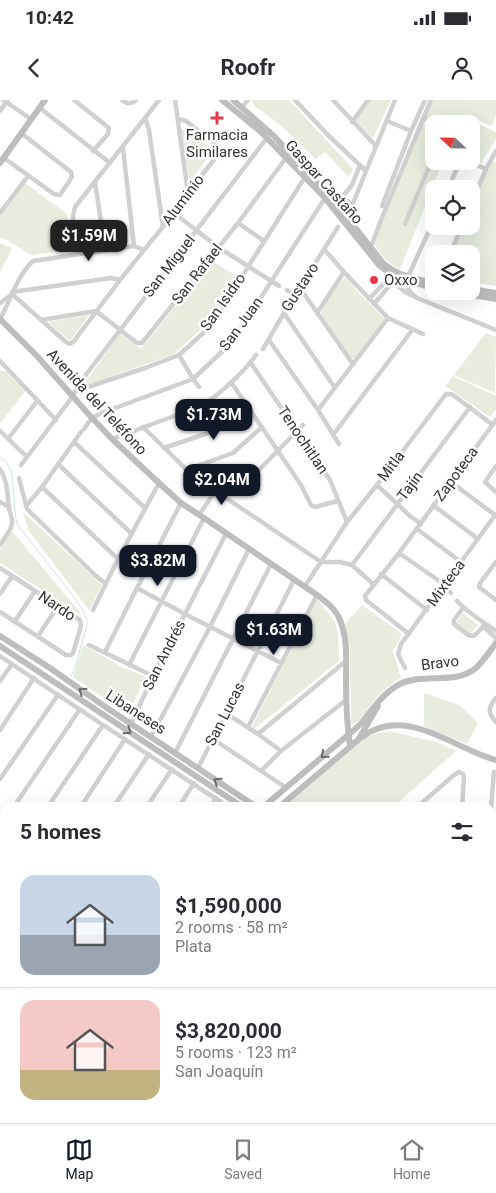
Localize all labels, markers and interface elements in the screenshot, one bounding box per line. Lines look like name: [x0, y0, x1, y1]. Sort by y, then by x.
text: 10:42: [25, 6, 74, 29]
icon: back: [20, 54, 48, 82]
icon: person: [448, 54, 476, 82]
text: Roofr: [221, 55, 275, 80]
marker: Farmacia Similares: [211, 112, 223, 124]
north arrow: [425, 115, 480, 170]
map controls: [425, 115, 480, 300]
place label: Farmacia Similares: [186, 126, 248, 161]
street label: Gaspar Castaño: [281, 136, 367, 228]
street label: Aluminio: [158, 171, 208, 229]
button: locate: [425, 180, 480, 235]
pin: $1.59M: [48, 220, 130, 262]
text: $1.59M: [61, 226, 117, 245]
street label: San Miguel: [139, 231, 199, 301]
street label: San Rafael: [168, 240, 226, 308]
button: layers: [425, 245, 480, 300]
street label: Gustavo: [277, 259, 323, 315]
street label: San Isidro: [197, 270, 249, 334]
place label: Oxxo: [384, 271, 418, 289]
marker: Oxxo: [368, 274, 380, 286]
street label: San Juan: [215, 294, 267, 354]
street label: Avenida del Teléfono: [43, 345, 151, 459]
pin: $1.73M: [173, 398, 255, 441]
street label: Tenochitlan: [274, 403, 332, 477]
text: $1.73M: [186, 405, 242, 424]
street label: Zapoteca: [430, 443, 482, 505]
street label: Mitla: [374, 447, 408, 485]
pin: $2.04M: [181, 464, 263, 506]
street label: Tajín: [393, 468, 427, 504]
text: $2.04M: [194, 470, 250, 489]
pin: $3.82M: [117, 544, 199, 587]
text: $3.82M: [130, 551, 186, 570]
street label: Mixteca: [423, 556, 469, 610]
street label: Nardo: [35, 587, 79, 625]
pin: $1.63M: [233, 614, 315, 656]
street label: San Andrés: [139, 617, 189, 693]
text: $1.63M: [246, 620, 302, 639]
street label: Bravo: [420, 652, 460, 674]
street label: San Lucas: [201, 679, 249, 749]
street label: Libaneses: [103, 686, 169, 738]
one-way arrow: [78, 688, 88, 697]
one-way arrow: [123, 725, 132, 734]
one-way arrow: [321, 750, 330, 758]
one-way arrow: [214, 778, 223, 787]
icon: filters: [448, 818, 476, 846]
text: 5 homes: [20, 820, 101, 844]
text: $1,590,000: [175, 894, 282, 918]
icon: home: [60, 895, 120, 955]
text: 2 rooms · 58 m²: [175, 918, 288, 937]
text: Plata: [175, 937, 212, 956]
text: $3,820,000: [175, 1019, 282, 1043]
icon: home: [60, 1020, 120, 1080]
text: 5 rooms · 123 m²: [175, 1043, 297, 1062]
text: San Joaquín: [175, 1062, 263, 1081]
tab: Map: [65, 1136, 93, 1182]
tab: Saved: [224, 1136, 262, 1182]
tab: Home: [393, 1136, 431, 1182]

